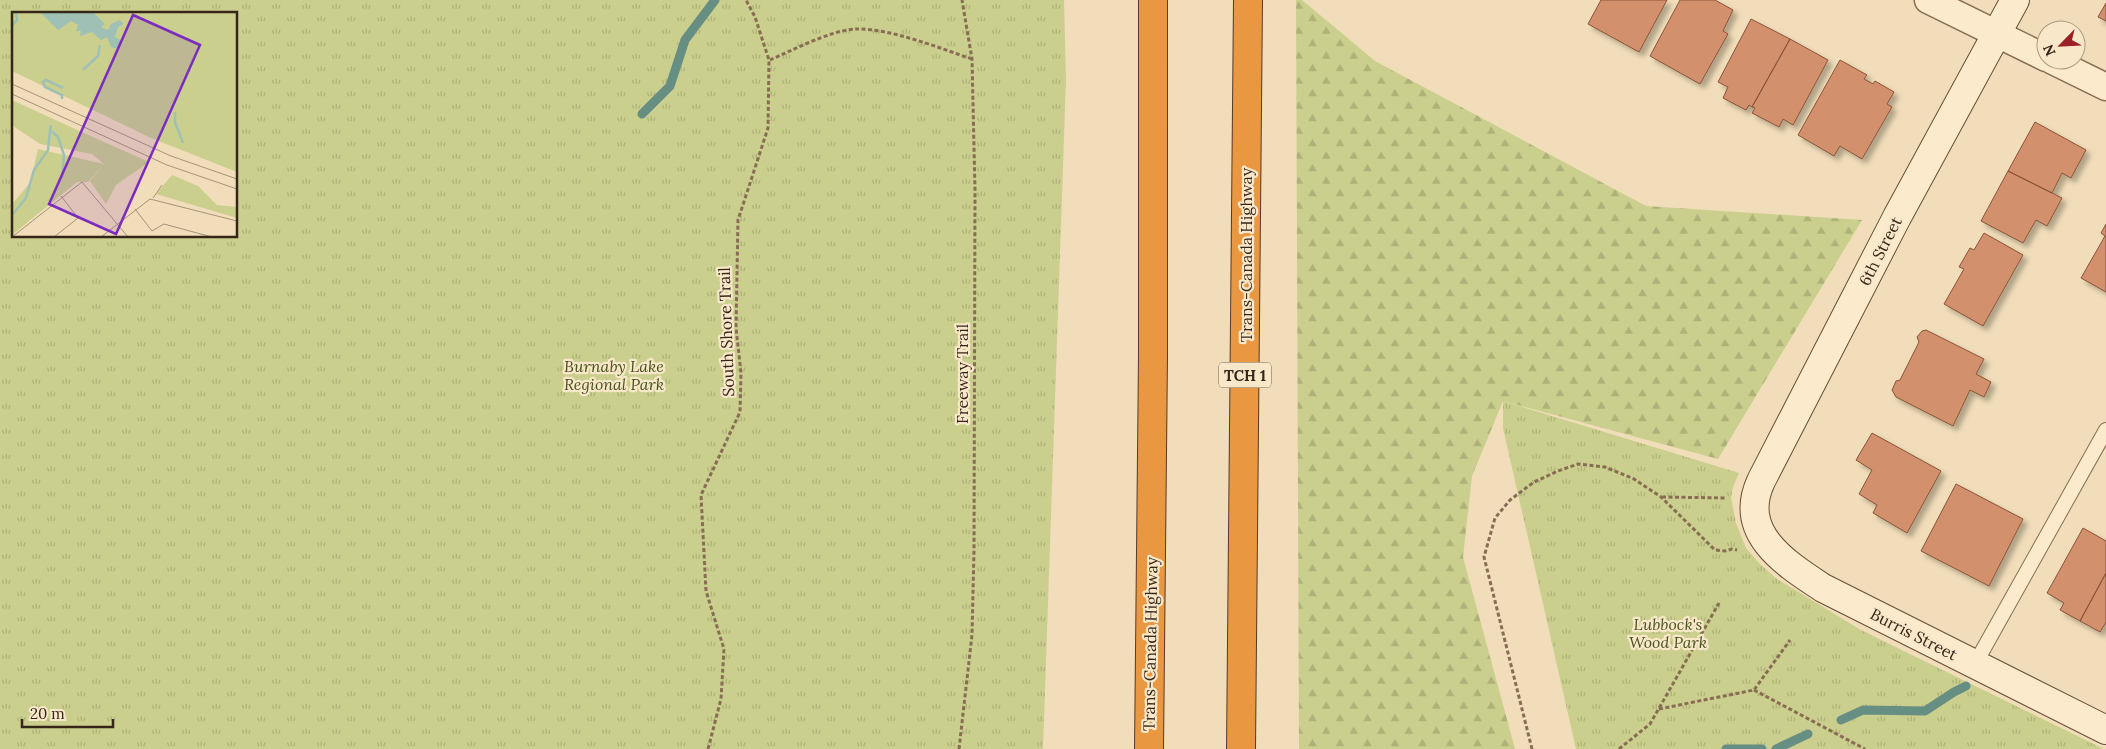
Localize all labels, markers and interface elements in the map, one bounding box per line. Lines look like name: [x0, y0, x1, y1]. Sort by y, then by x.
inset map: [12, 12, 238, 238]
north arrow: [2036, 20, 2086, 70]
text: N: [2039, 42, 2060, 59]
street label: Trans-Canada Highway: [1236, 167, 1256, 342]
street label: 6th Street: [1854, 213, 1906, 289]
street label: South Shore Trail: [714, 267, 738, 397]
street label: Freeway Trail: [952, 324, 972, 424]
park label: Burnaby Lake Regional Park: [564, 356, 664, 394]
road number: TCH 1: [1219, 362, 1271, 388]
street label: Trans-Canada Highway: [1138, 556, 1162, 731]
street label: Burris Street: [1867, 604, 1961, 665]
park label: Lubbock's Wood Park: [1629, 614, 1707, 652]
scale bar: [22, 696, 114, 728]
text: 20 m: [30, 704, 65, 723]

